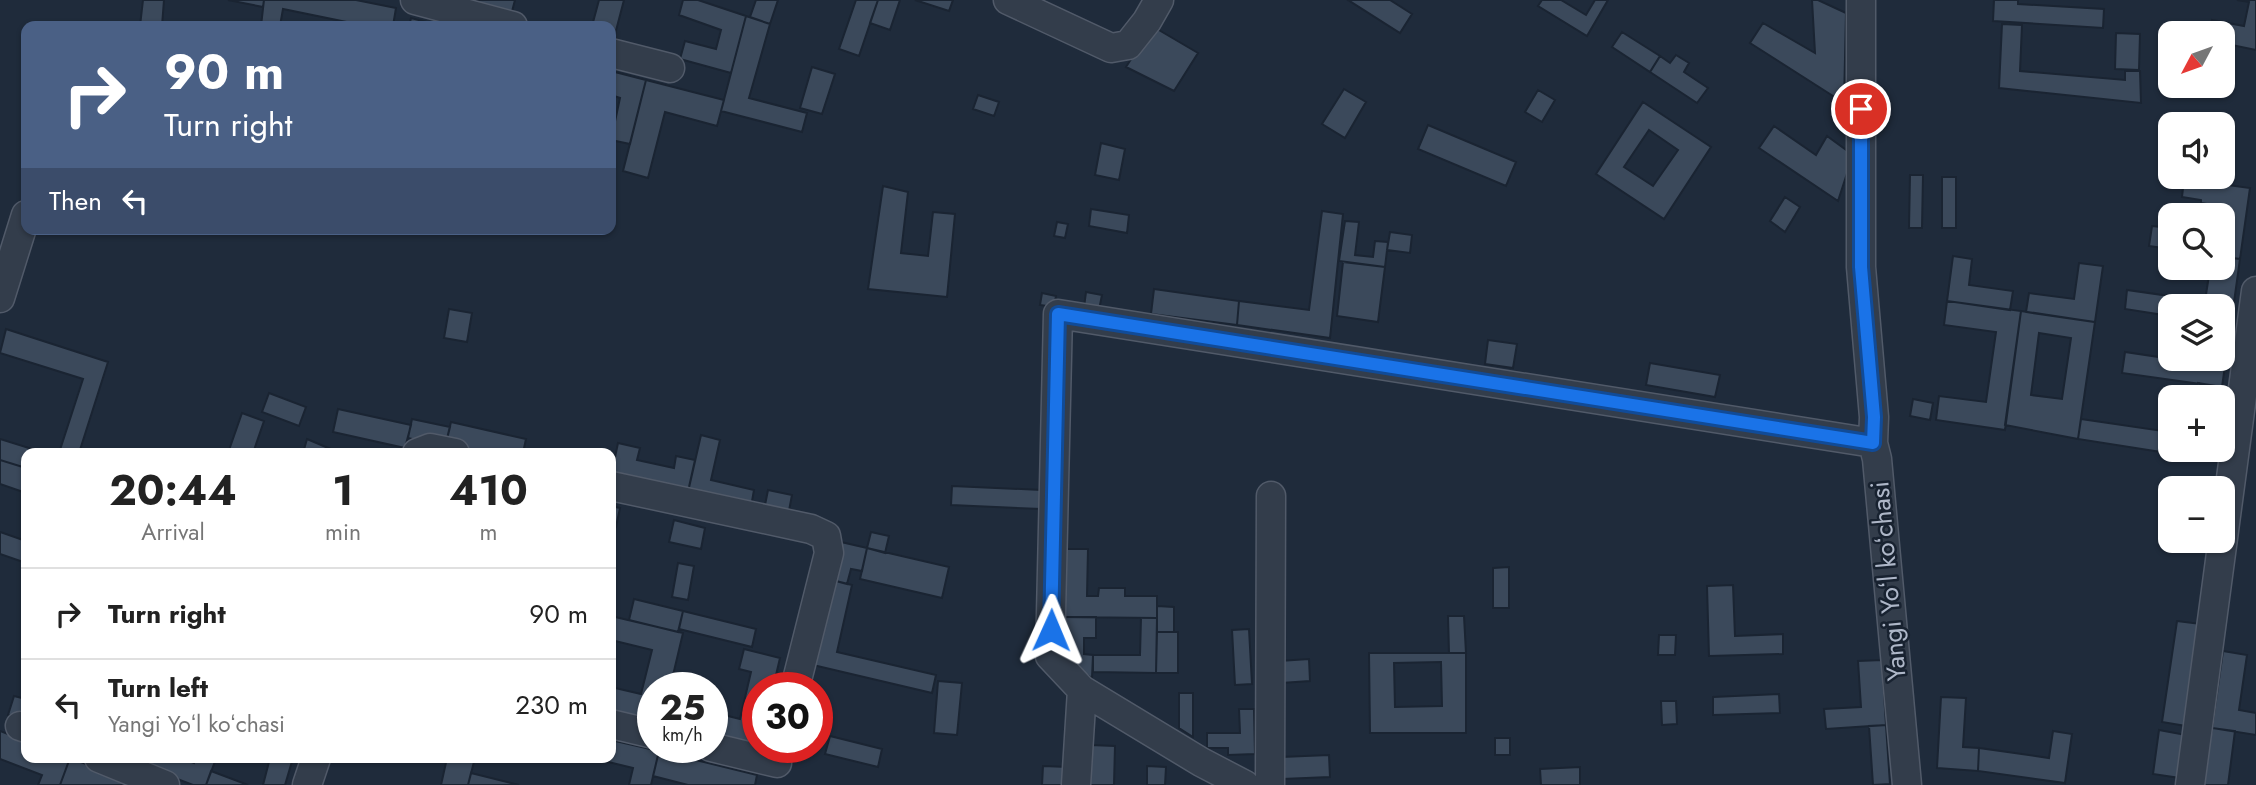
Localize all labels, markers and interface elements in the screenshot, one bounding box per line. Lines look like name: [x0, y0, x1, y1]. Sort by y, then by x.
north arrow: [2158, 21, 2235, 98]
map controls: [2158, 21, 2235, 553]
text: 90 m: [164, 37, 284, 107]
icon: right: [49, 49, 140, 140]
pin: [1831, 79, 1891, 139]
icon: arrive: [1842, 90, 1880, 128]
text: Turn right: [164, 102, 293, 148]
button: sound: [2158, 112, 2235, 189]
text: Then: [49, 182, 102, 220]
icon: left: [116, 182, 154, 220]
button: search: [2158, 203, 2235, 280]
button: layers: [2158, 294, 2235, 371]
button: +: [2158, 385, 2235, 462]
text: 20:44: [109, 460, 237, 521]
text: 1: [332, 460, 354, 521]
text: 410: [449, 460, 528, 521]
button: −: [2158, 476, 2235, 553]
street label: Yangi Yoʻl koʻchasi: [1860, 480, 1916, 682]
text: Arrival: [141, 515, 205, 549]
text: min: [325, 515, 361, 549]
text: m: [479, 515, 497, 549]
position arrow: [1014, 593, 1088, 667]
icon: right: [49, 595, 87, 633]
text: Turn right: [108, 595, 226, 633]
text: 90 m: [529, 595, 588, 633]
text: Turn left: [108, 669, 208, 707]
speed limit sign: 30: [742, 672, 833, 763]
text: 25: [660, 683, 705, 733]
icon: left: [49, 686, 87, 724]
text: 230 m: [515, 686, 588, 724]
text: Yangi Yoʻl koʻchasi: [108, 707, 285, 741]
text: km/h: [662, 722, 703, 748]

